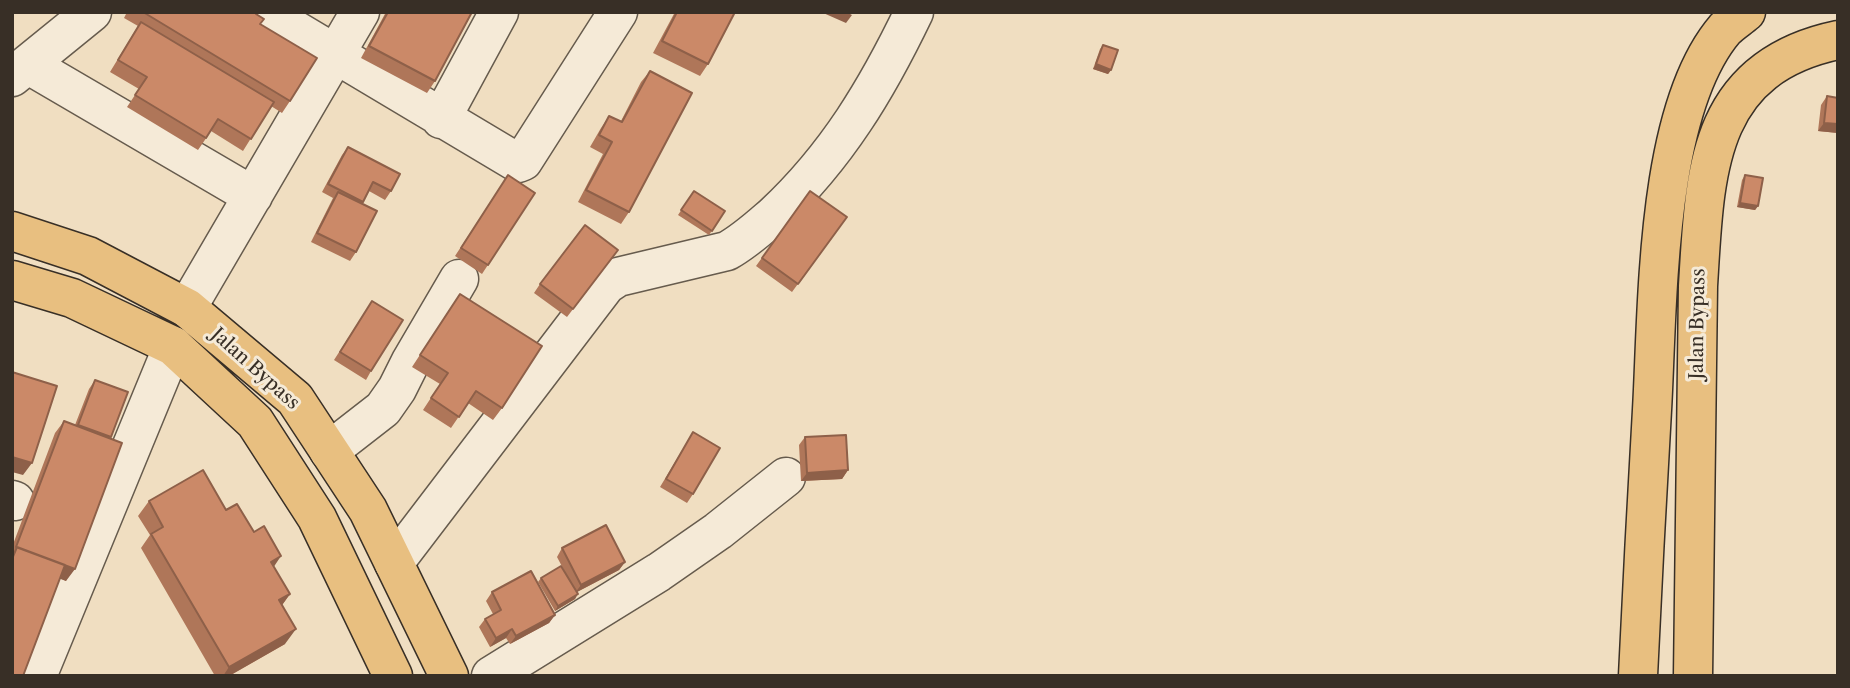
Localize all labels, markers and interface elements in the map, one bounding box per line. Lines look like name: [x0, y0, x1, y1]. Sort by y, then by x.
street label: Jalan Bypass: [1686, 268, 1710, 380]
street label: Jalan Bypass: [206, 323, 304, 415]

